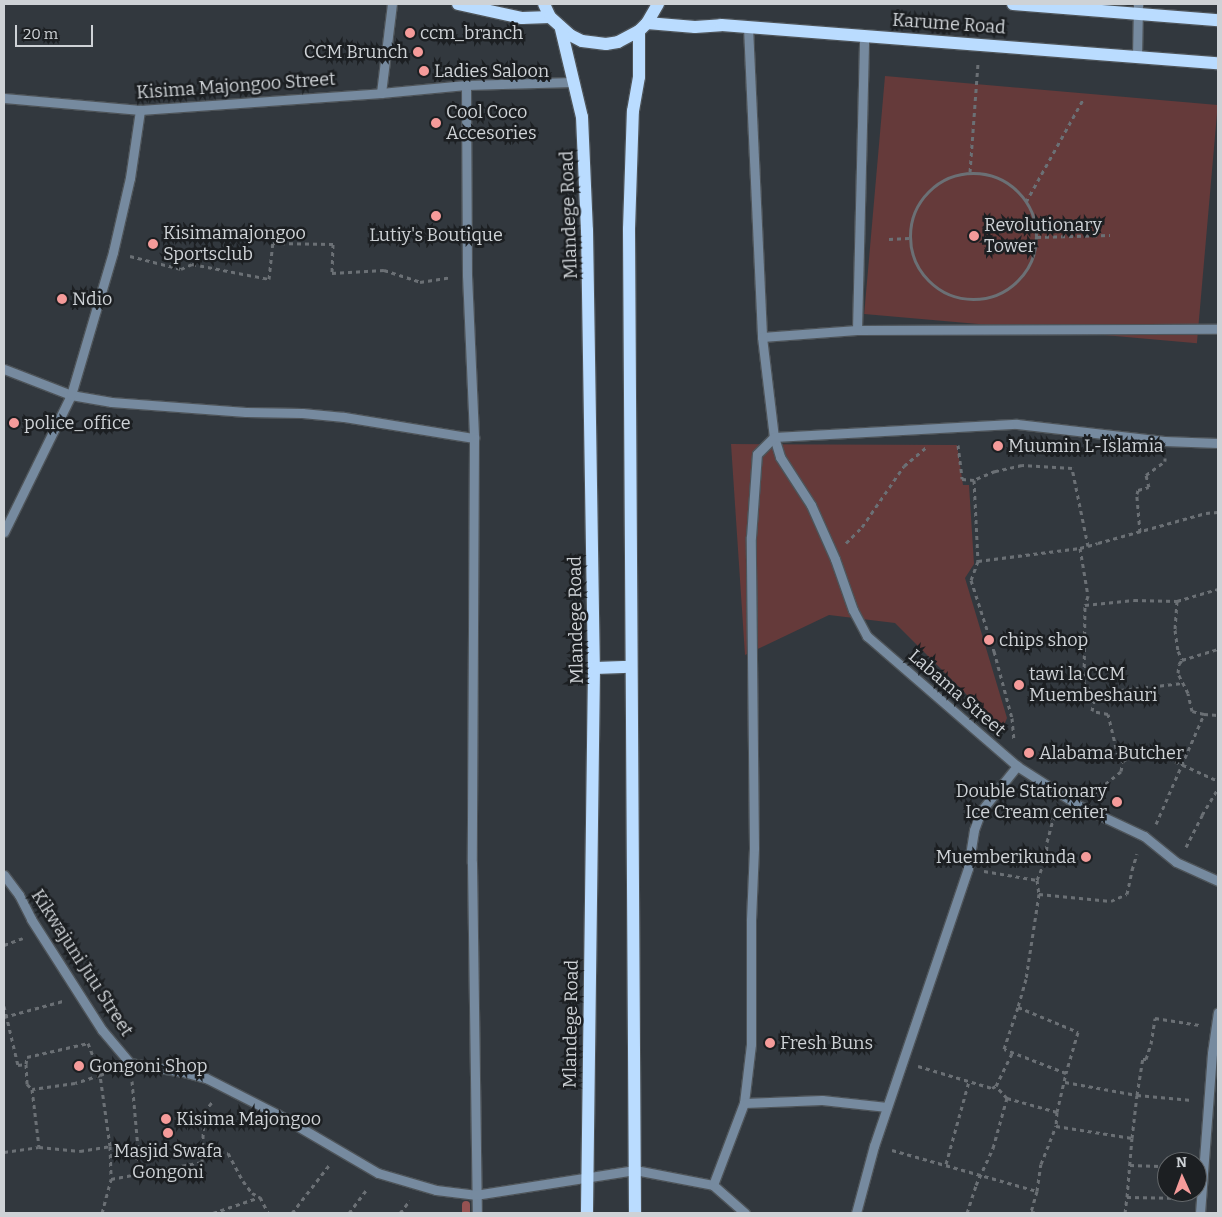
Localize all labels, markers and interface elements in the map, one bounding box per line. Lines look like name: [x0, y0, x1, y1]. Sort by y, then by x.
street label: Karume Road: [891, 9, 1007, 39]
scale bar: [18, 15, 95, 47]
place label: ccm_branch: [420, 22, 523, 44]
text: 20 m: [23, 25, 58, 43]
marker: ccm_branch: [404, 27, 416, 39]
place label: CCM Brunch: [304, 41, 408, 63]
marker: CCM Brunch: [412, 46, 424, 58]
place label: Ladies Saloon: [434, 60, 549, 82]
marker: Ladies Saloon: [418, 65, 430, 77]
street label: Kisima Majongoo Street: [136, 68, 336, 104]
place label: Cool Coco Accesories: [446, 102, 537, 144]
marker: Cool Coco Accesories: [430, 117, 442, 129]
street label: Mlandege Road: [556, 150, 582, 280]
marker: Lutiy's Boutique: [430, 210, 442, 222]
place label: Revolutionary Tower: [984, 215, 1102, 258]
place label: Kisimamajongoo Sportsclub: [163, 223, 306, 266]
place label: Lutiy's Boutique: [369, 224, 503, 246]
marker: Revolutionary Tower: [968, 230, 980, 242]
marker: Kisimamajongoo Sportsclub: [147, 238, 159, 250]
place label: Ndio: [72, 288, 112, 310]
marker: Ndio: [56, 293, 68, 305]
place label: police_office: [24, 412, 131, 434]
marker: police_office: [8, 417, 20, 429]
place label: Muumin L-Islamia: [1008, 435, 1164, 457]
marker: Muumin L-Islamia: [992, 440, 1004, 452]
street label: Mlandege Road: [564, 556, 588, 684]
place label: chips shop: [999, 629, 1088, 651]
marker: chips shop: [983, 634, 995, 646]
street label: Labama Street: [904, 645, 1010, 741]
place label: tawi la CCM Muembeshauri: [1029, 664, 1157, 706]
marker: tawi la CCM Muembeshauri: [1013, 679, 1025, 691]
place label: Alabama Butcher: [1039, 742, 1184, 764]
marker: Alabama Butcher: [1023, 747, 1035, 759]
place label: Double Stationary Ice Cream center: [956, 781, 1107, 824]
marker: Double Stationary Ice Cream center: [1111, 796, 1123, 808]
place label: Muemberikunda: [936, 846, 1076, 868]
marker: Muemberikunda: [1080, 851, 1092, 863]
street label: Kikwajuni Juu Street: [27, 886, 137, 1040]
street label: Mlandege Road: [559, 960, 583, 1088]
place label: Fresh Buns: [780, 1032, 873, 1054]
marker: Fresh Buns: [764, 1037, 776, 1049]
place label: Gongoni Shop: [89, 1055, 208, 1077]
marker: Gongoni Shop: [73, 1060, 85, 1072]
place label: Kisima Majongoo: [176, 1108, 321, 1130]
marker: Kisima Majongoo: [160, 1113, 172, 1125]
marker: Masjid Swafa Gongoni: [162, 1127, 174, 1139]
place label: Masjid Swafa Gongoni: [114, 1141, 222, 1184]
north arrow: [1157, 1152, 1207, 1202]
text: N: [1176, 1154, 1187, 1171]

